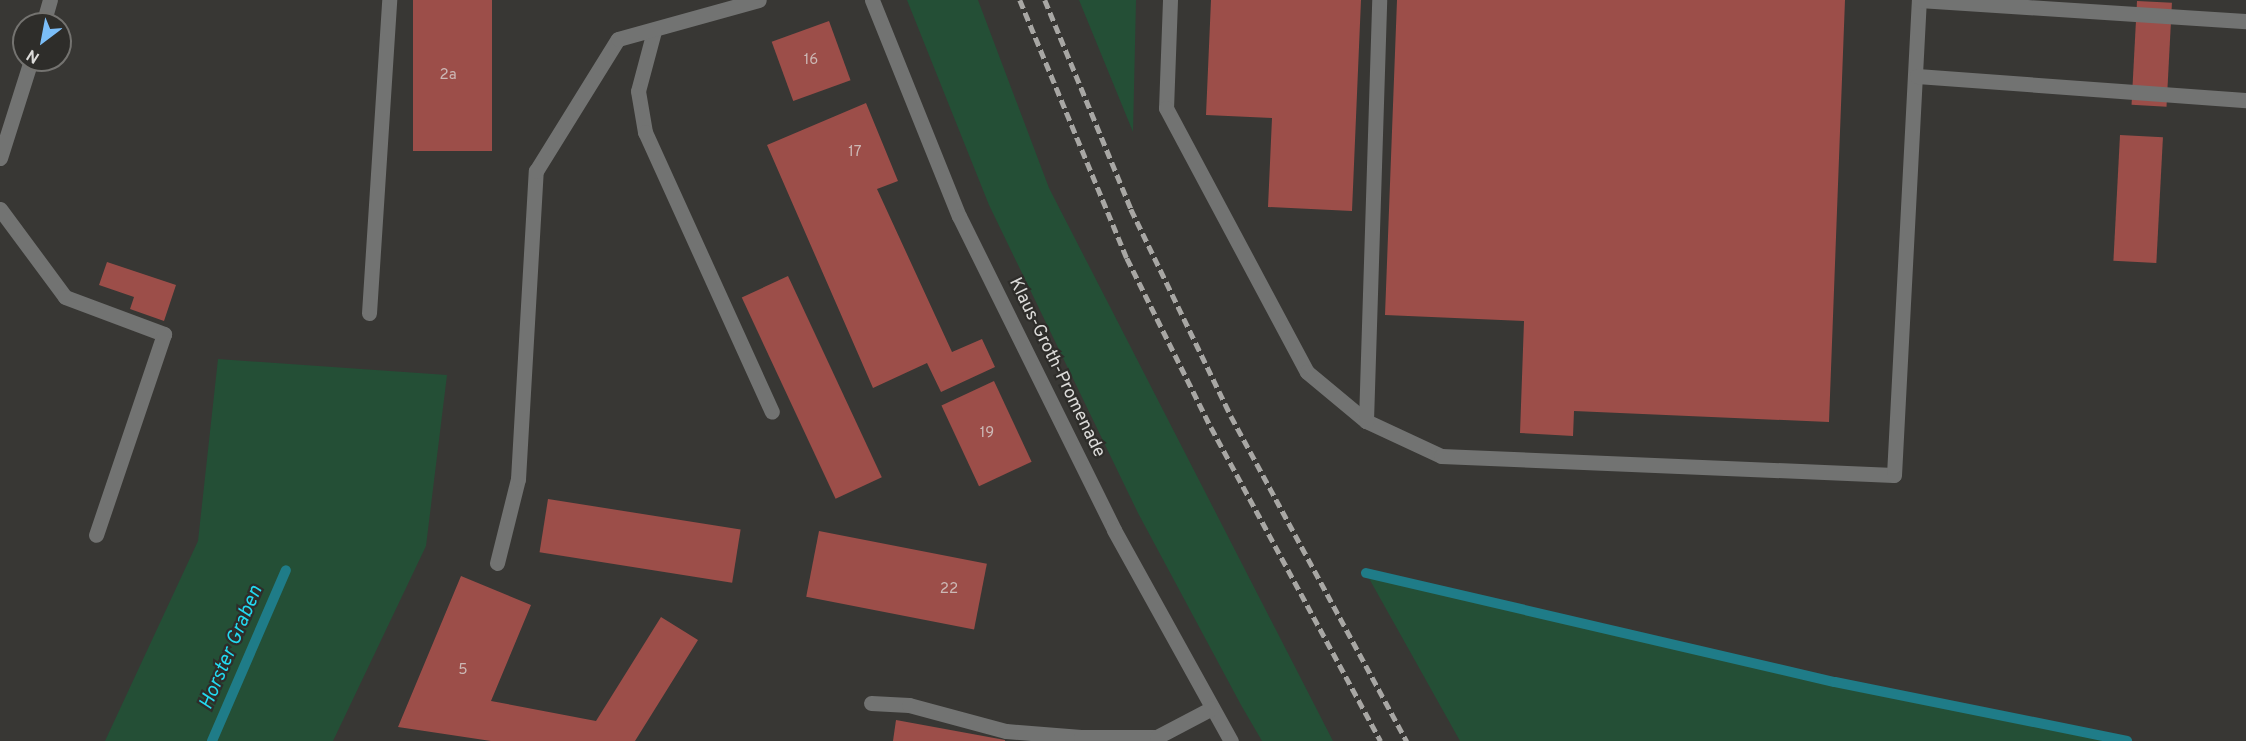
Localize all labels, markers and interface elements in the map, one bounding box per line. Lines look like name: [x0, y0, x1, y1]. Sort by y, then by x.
north arrow: [12, 12, 72, 72]
text: N: [23, 44, 44, 67]
house number: 16: [804, 52, 818, 70]
house number: 2a: [439, 67, 457, 85]
house number: 17: [848, 144, 862, 162]
street label: Klaus-Groth-Promenade: [1003, 275, 1109, 461]
house number: 19: [980, 425, 994, 443]
house number: 22: [940, 581, 958, 599]
water label: Horster Graben: [195, 582, 269, 714]
house number: 5: [458, 662, 468, 680]

